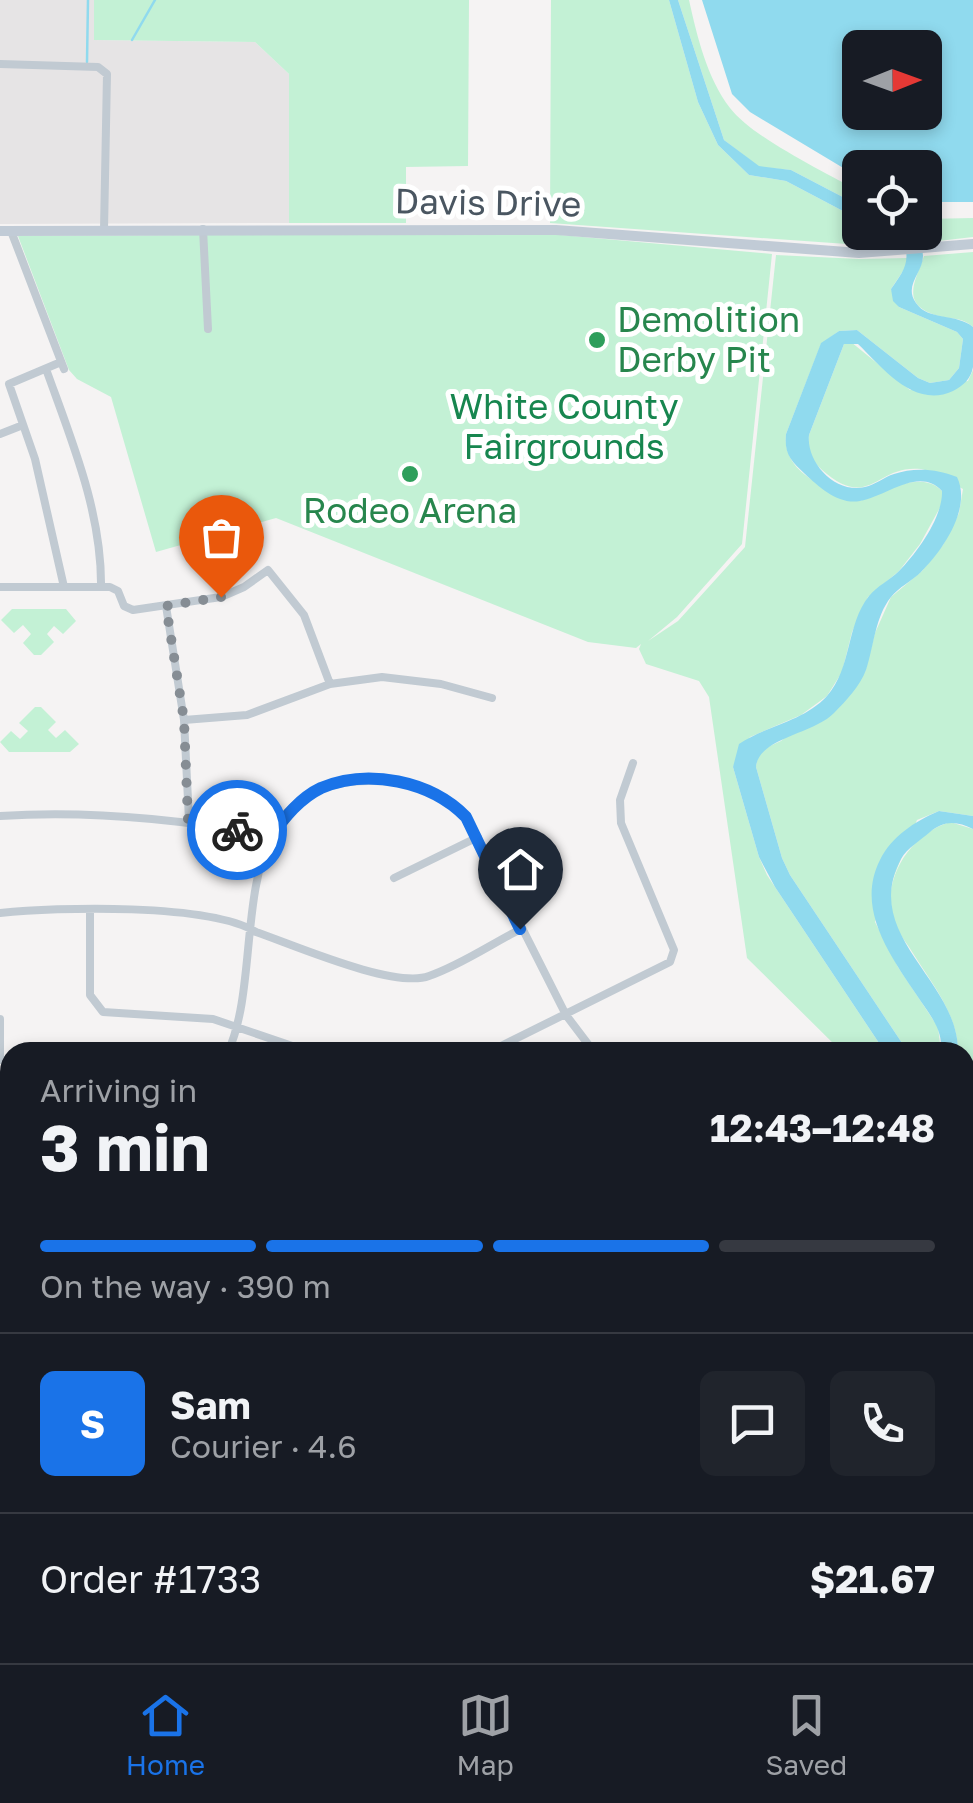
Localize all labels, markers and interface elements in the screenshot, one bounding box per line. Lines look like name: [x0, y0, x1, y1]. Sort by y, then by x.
north arrow: [842, 30, 942, 130]
map controls: [842, 30, 942, 250]
button: locate: [842, 150, 942, 250]
street label: Davis Drive: [394, 179, 582, 225]
place label: Demolition Derby Pit: [617, 298, 800, 380]
marker: Demolition Derby Pit: [586, 329, 608, 351]
park label: White County Fairgrounds: [449, 385, 679, 467]
marker: Rodeo Arena: [399, 463, 421, 485]
place label: Rodeo Arena: [303, 489, 517, 531]
pin: [179, 495, 264, 598]
icon: bag: [194, 510, 249, 565]
courier: [187, 780, 287, 880]
icon: bike: [210, 803, 265, 858]
pin: [478, 827, 563, 930]
icon: home: [493, 842, 548, 897]
text: Arriving in: [40, 1071, 197, 1109]
text: 12:43–12:48: [710, 1105, 935, 1150]
text: 3 min: [40, 1107, 210, 1185]
text: On the way · 390 m: [40, 1267, 331, 1305]
button: chat: [700, 1371, 805, 1476]
button: phone: [830, 1371, 935, 1476]
text: Sam: [170, 1382, 251, 1427]
text: S: [80, 1401, 105, 1446]
text: Courier · 4.6: [170, 1427, 357, 1465]
text: Order #1733: [40, 1556, 261, 1601]
text: $21.67: [810, 1556, 935, 1601]
tab: Home: [126, 1688, 205, 1781]
tab: Map: [457, 1688, 514, 1781]
tab: Saved: [765, 1688, 847, 1781]

